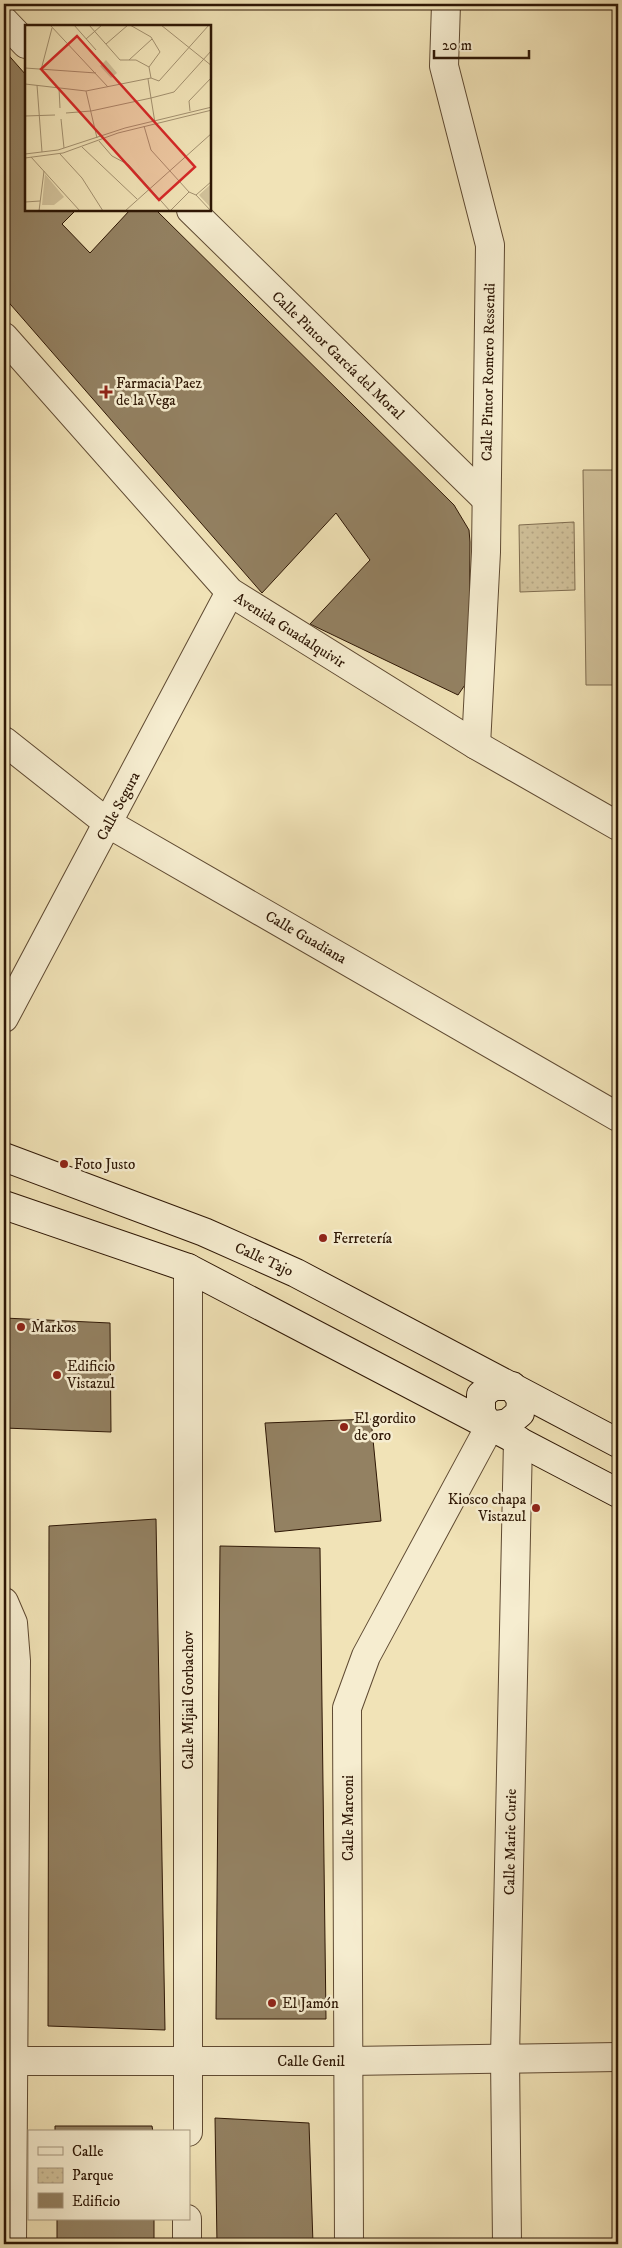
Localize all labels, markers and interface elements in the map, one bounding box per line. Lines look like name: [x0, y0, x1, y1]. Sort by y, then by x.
inset map: [25, 25, 211, 211]
scale bar: [434, 28, 530, 60]
text: 20 m: [442, 36, 472, 55]
street label: Calle Pintor Romero Ressendi: [477, 283, 500, 461]
street label: Calle Pintor García del Moral: [267, 287, 408, 424]
place label: Farmacia Paez de la Vega: [116, 374, 203, 410]
marker: Farmacia Paez de la Vega: [100, 386, 112, 398]
street label: Avenida Guadalquivir: [230, 588, 349, 673]
street label: Calle Segura: [92, 768, 145, 844]
street label: Calle Guadiana: [262, 907, 350, 969]
place label: Foto Justo: [74, 1155, 135, 1174]
marker: Foto Justo: [58, 1158, 70, 1170]
place label: Ferretería: [333, 1229, 393, 1248]
marker: Ferretería: [317, 1232, 329, 1244]
street label: Calle Tajo: [232, 1238, 296, 1281]
place label: Markos: [31, 1318, 76, 1337]
marker: Markos: [15, 1321, 27, 1333]
place label: Edificio Vistazul: [66, 1357, 115, 1393]
marker: Edificio Vistazul: [51, 1369, 63, 1381]
place label: El gordito de oro: [354, 1409, 416, 1445]
marker: El gordito de oro: [338, 1421, 350, 1433]
place label: Kiosco chapa Vistazul: [448, 1490, 527, 1526]
marker: Kiosco chapa Vistazul: [530, 1502, 542, 1514]
street label: Calle Mijail Gorbachov: [179, 1630, 198, 1769]
street label: Calle Marconi: [339, 1775, 358, 1861]
street label: Calle Marie Curie: [500, 1789, 521, 1895]
place label: El Jamón: [282, 1994, 339, 2013]
marker: El Jamón: [266, 1997, 278, 2009]
street label: Calle Genil: [277, 2052, 345, 2071]
legend: [28, 2130, 190, 2220]
text: Calle: [72, 2142, 104, 2161]
text: Parque: [72, 2166, 113, 2185]
text: Edificio: [72, 2192, 120, 2211]

